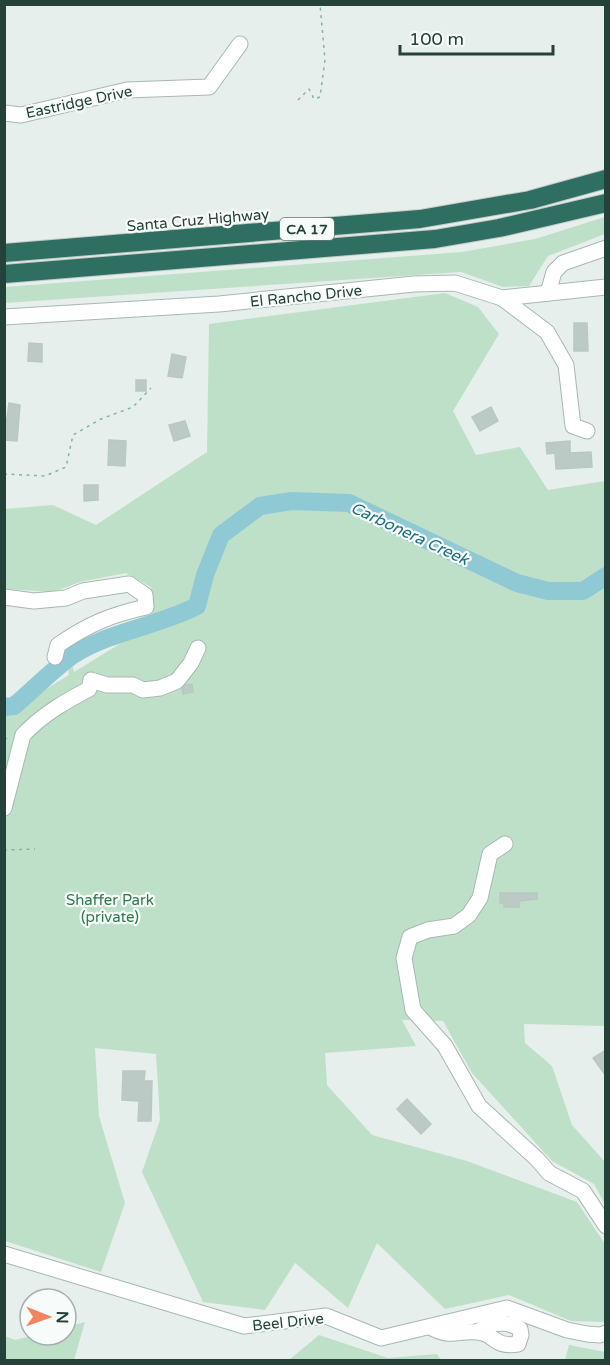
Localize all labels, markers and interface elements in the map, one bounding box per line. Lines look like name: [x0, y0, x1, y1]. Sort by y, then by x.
scale bar: [400, 18, 553, 56]
text: 100 m: [409, 28, 464, 50]
street label: Eastridge Drive: [24, 82, 134, 122]
street label: Santa Cruz Highway: [126, 205, 270, 235]
road number: CA 17: [280, 218, 334, 240]
street label: El Rancho Drive: [249, 281, 363, 311]
water label: Carbonera Creek: [347, 498, 473, 571]
park label: Shaffer Park (private): [66, 891, 154, 926]
north arrow: [18, 1287, 78, 1347]
street label: Beel Drive: [251, 1309, 325, 1335]
text: N: [52, 1311, 72, 1324]

